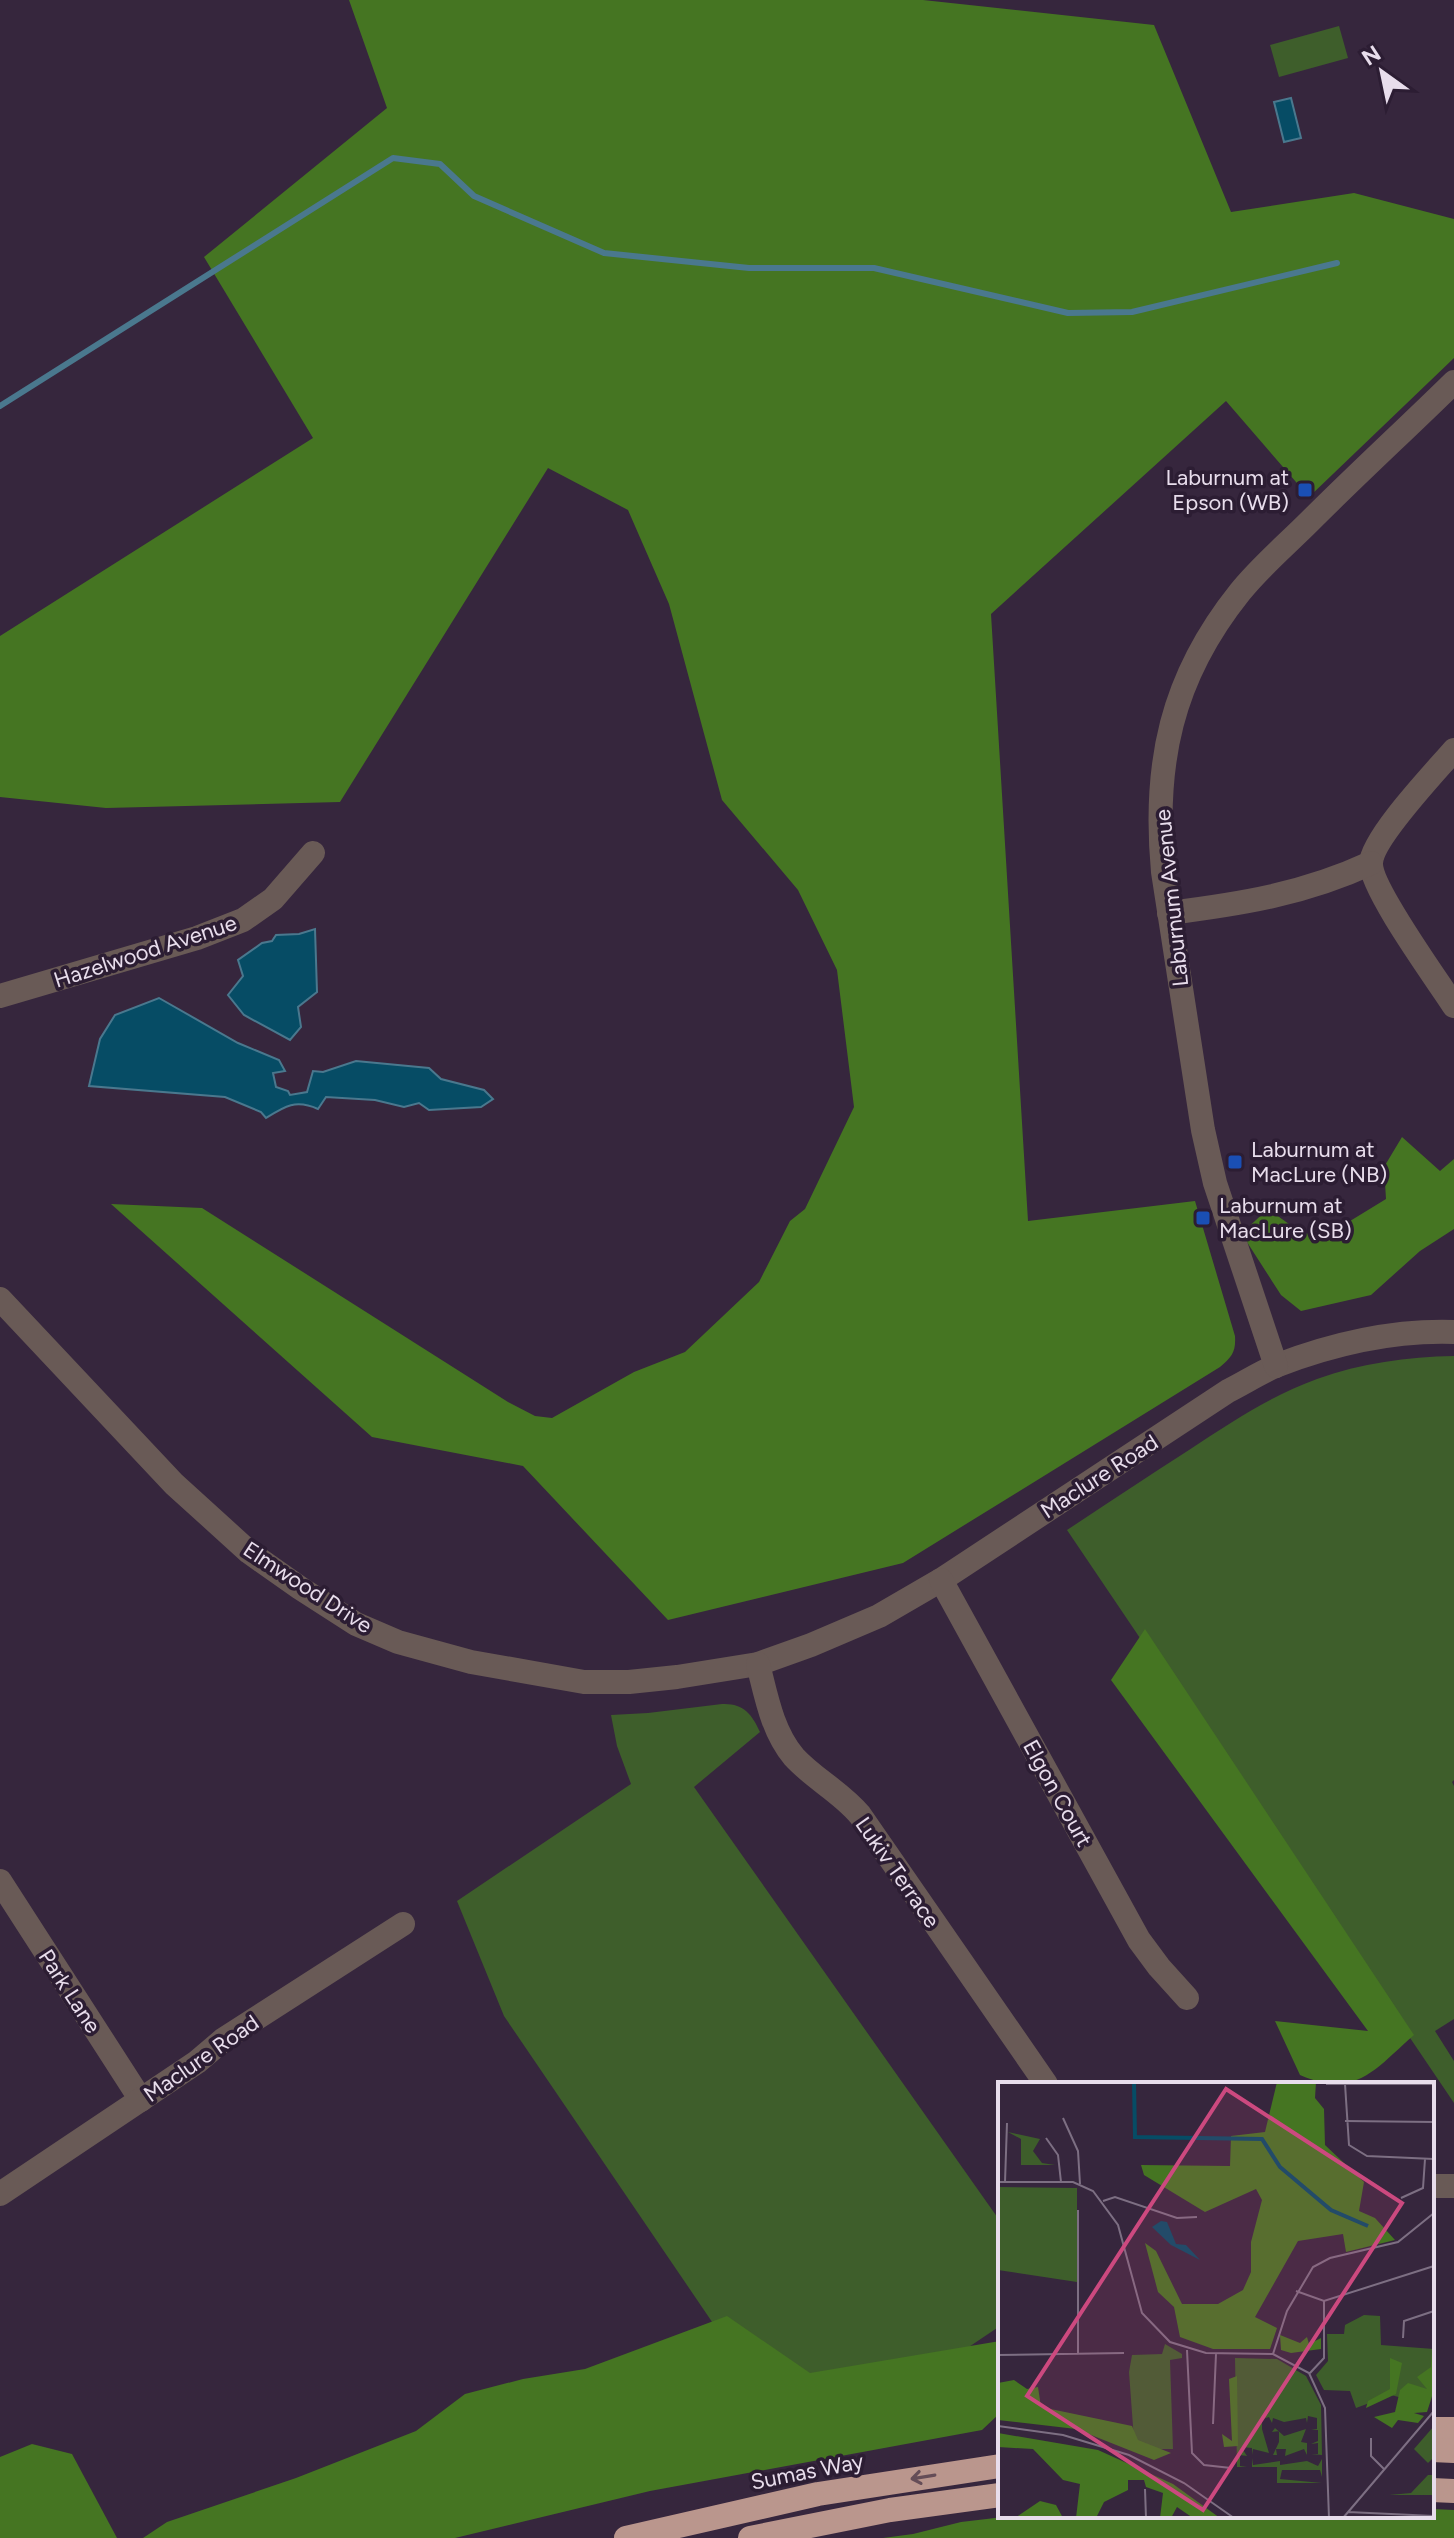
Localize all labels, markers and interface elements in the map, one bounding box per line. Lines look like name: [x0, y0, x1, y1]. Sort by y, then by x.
north arrow: [1342, 32, 1422, 112]
text: N: [1357, 40, 1386, 72]
place label: Laburnum at Epson (WB): [1165, 464, 1289, 516]
marker: Laburnum at Epson (WB): [1296, 481, 1314, 499]
street label: Laburnum Avenue: [1149, 808, 1194, 988]
street label: Hazelwood Avenue: [50, 909, 240, 994]
place label: Laburnum at MacLure (NB): [1251, 1136, 1387, 1188]
marker: Laburnum at MacLure (NB): [1226, 1153, 1244, 1171]
place label: Laburnum at MacLure (SB): [1219, 1192, 1352, 1244]
marker: Laburnum at MacLure (SB): [1194, 1209, 1212, 1227]
street label: Maclure Road: [1036, 1429, 1163, 1524]
street label: Elmwood Drive: [238, 1536, 377, 1639]
street label: Elgon Court: [1017, 1735, 1098, 1851]
street label: Lukiv Terrace: [849, 1812, 946, 1933]
street label: Park Lane: [33, 1944, 107, 2038]
street label: Maclure Road: [139, 2009, 264, 2108]
inset map: [998, 2082, 1434, 2518]
street label: Sumas Way: [748, 2447, 866, 2496]
one-way arrow: [911, 2470, 936, 2485]

